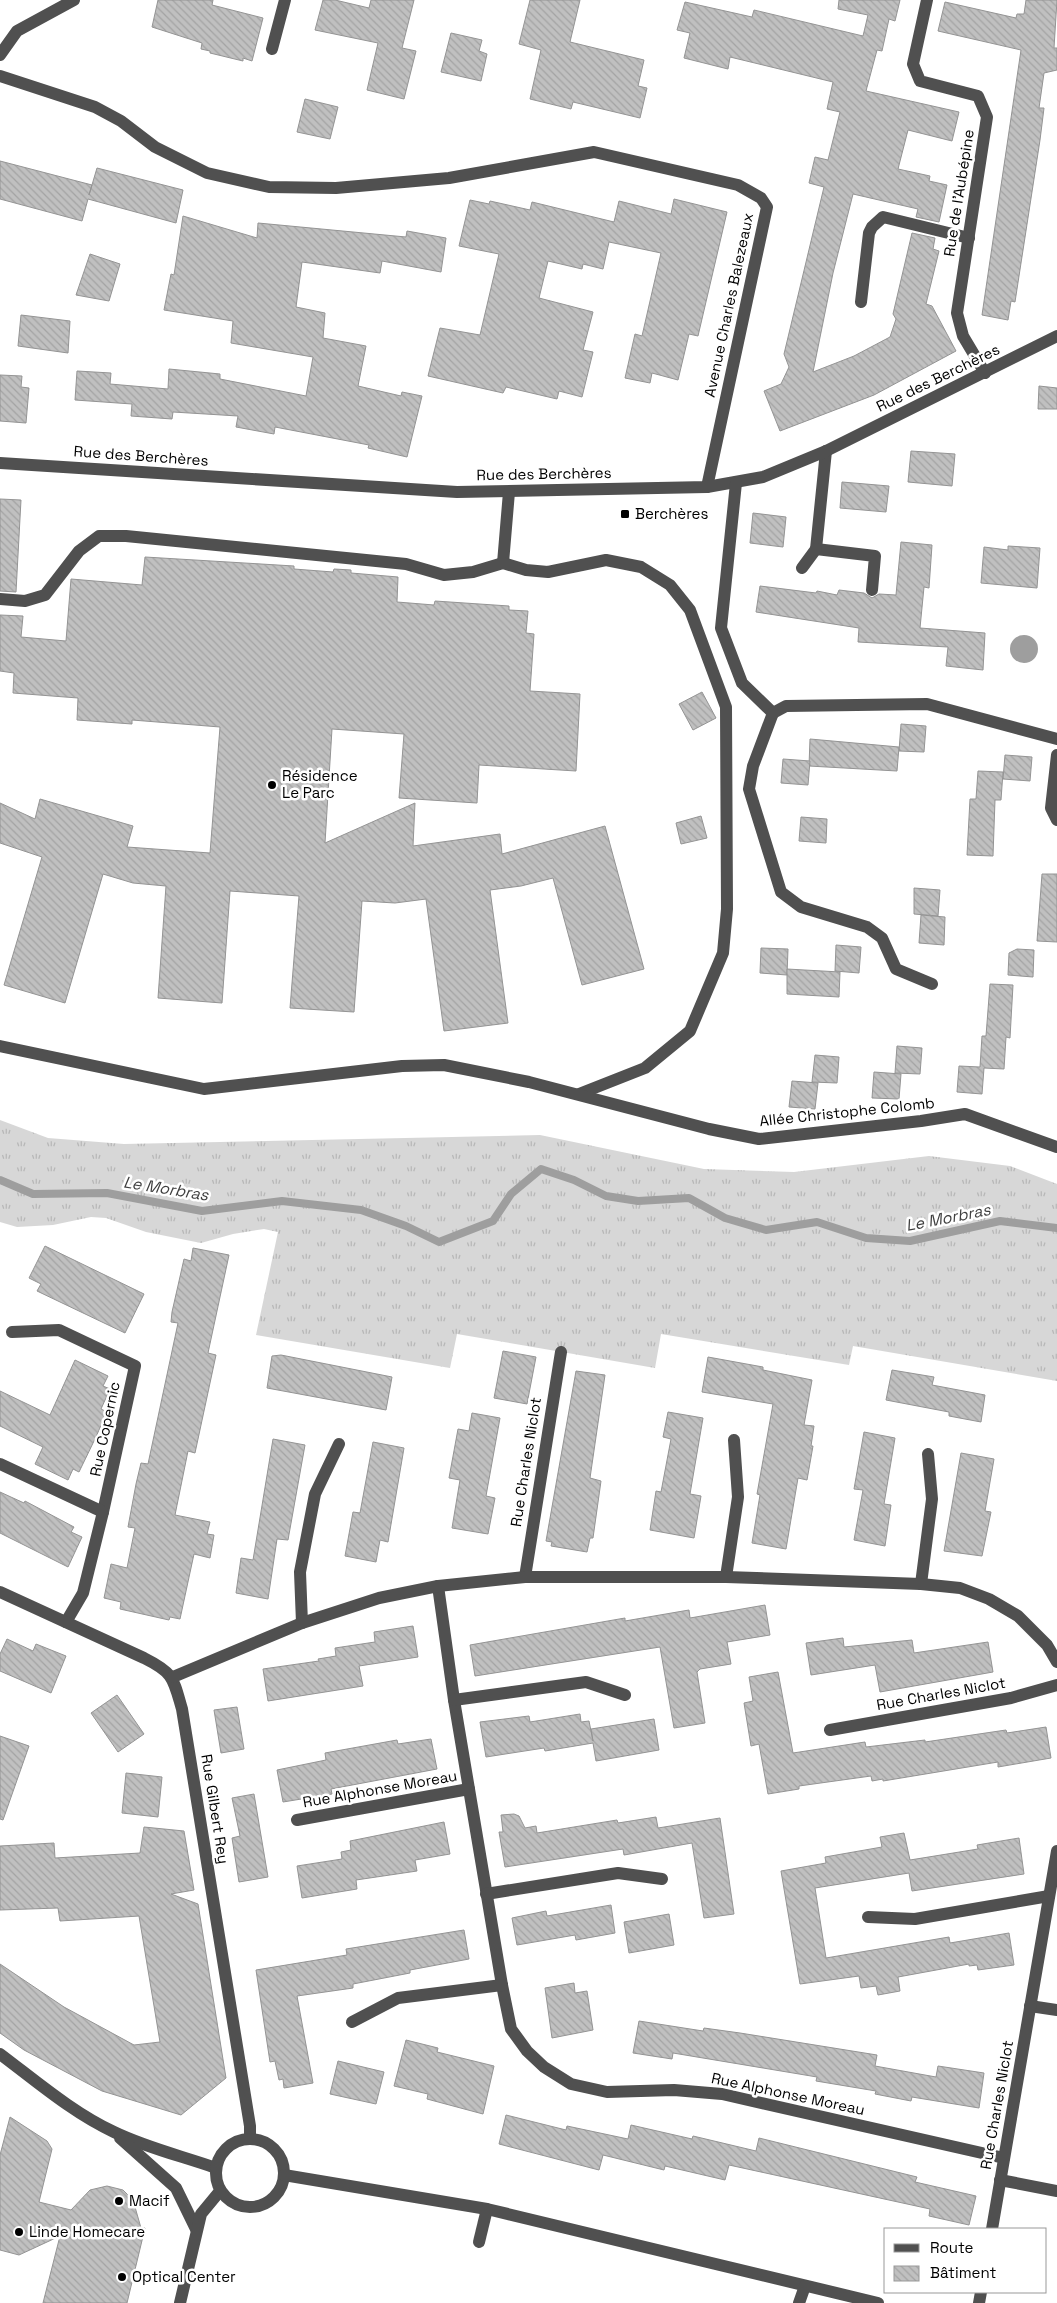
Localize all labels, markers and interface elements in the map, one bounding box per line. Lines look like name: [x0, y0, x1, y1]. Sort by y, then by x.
street label: Rue de l'Aubépine: [939, 128, 978, 258]
street label: Avenue Charles Balezeaux: [700, 211, 757, 399]
street label: Rue des Berchères: [873, 339, 1003, 416]
street label: Rue des Berchères: [73, 441, 209, 470]
street label: Rue des Berchères: [476, 463, 612, 484]
place label: Berchères: [635, 504, 708, 523]
marker: Berchères: [619, 508, 631, 520]
place label: Résidence Le Parc: [282, 766, 358, 802]
marker: Résidence Le Parc: [266, 779, 278, 791]
street label: Allée Christophe Colomb: [758, 1093, 936, 1130]
water label: Le Morbras: [122, 1171, 210, 1206]
water label: Le Morbras: [904, 1199, 993, 1236]
street label: Rue Copernic: [85, 1380, 124, 1478]
street label: Rue Charles Niclot: [506, 1396, 545, 1528]
street label: Rue Charles Niclot: [875, 1673, 1007, 1714]
street label: Rue Gilbert Rey: [197, 1753, 234, 1865]
street label: Rue Alphonse Moreau: [301, 1766, 459, 1811]
street label: Rue Charles Niclot: [976, 2039, 1017, 2171]
street label: Rue Alphonse Moreau: [710, 2068, 867, 2119]
place label: Macif: [129, 2191, 170, 2210]
marker: Macif: [113, 2195, 125, 2207]
place label: Linde Homecare: [29, 2222, 145, 2241]
marker: Linde Homecare: [13, 2226, 25, 2238]
legend: [884, 2228, 1047, 2293]
text: Route: [930, 2238, 974, 2257]
text: Bâtiment: [930, 2263, 996, 2282]
place label: Optical Center: [132, 2267, 236, 2286]
marker: Optical Center: [116, 2271, 128, 2283]

